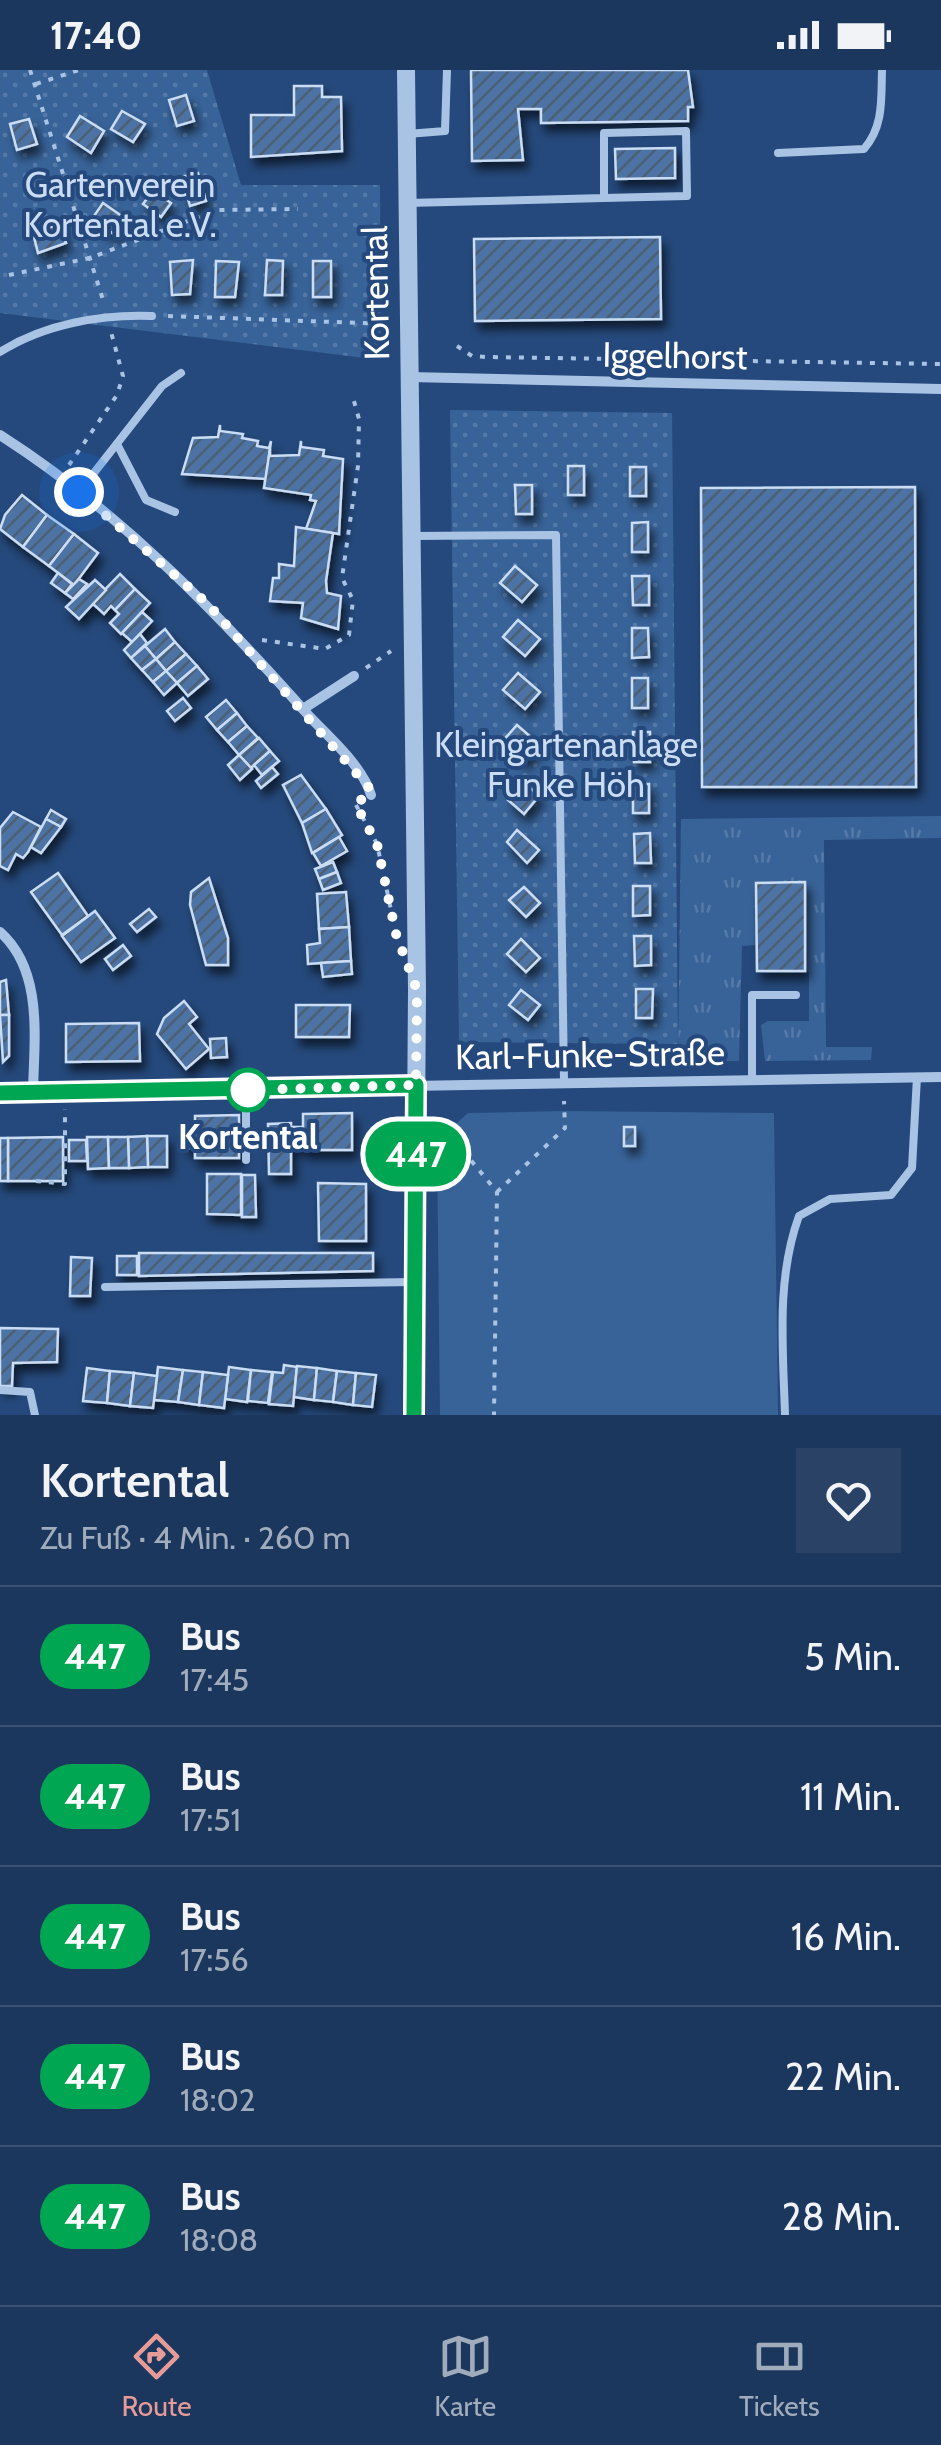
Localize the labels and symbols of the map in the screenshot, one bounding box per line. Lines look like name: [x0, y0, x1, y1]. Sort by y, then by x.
park label: Gartenverein Kortental e.V.: [23, 163, 217, 246]
street label: Kortental: [353, 225, 398, 361]
street label: Iggelhorst: [602, 333, 748, 378]
your location: [54, 467, 104, 517]
park label: Kleingartenanlage Funke Höh: [434, 723, 698, 806]
street label: Karl-Funke-Straße: [455, 1031, 725, 1078]
marker: Kortental: [227, 1069, 269, 1111]
place label: Kortental: [178, 1115, 318, 1158]
line badge: 447: [358, 1122, 474, 1186]

